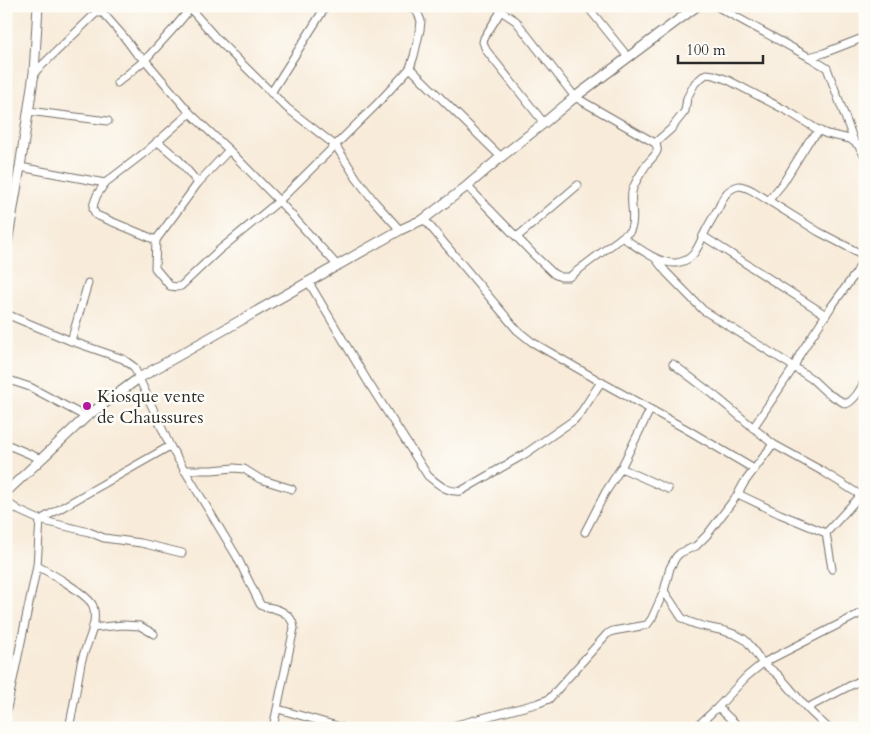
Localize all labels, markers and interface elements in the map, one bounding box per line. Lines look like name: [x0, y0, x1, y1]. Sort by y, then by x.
scale bar: [678, 32, 764, 64]
text: 100 m: [686, 40, 726, 60]
place label: Kiosque vente de Chaussures: [97, 384, 205, 430]
marker: Kiosque vente de Chaussures: [81, 400, 93, 412]

